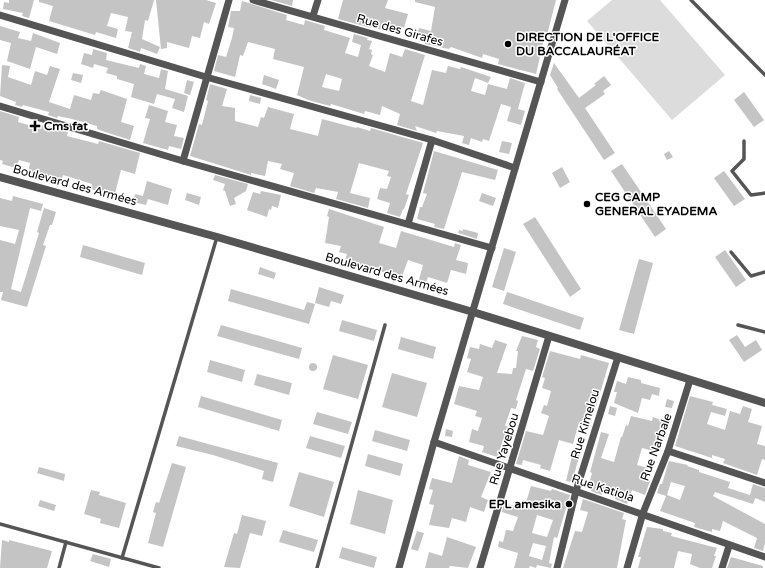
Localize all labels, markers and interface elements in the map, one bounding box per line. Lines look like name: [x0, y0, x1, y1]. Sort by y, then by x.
street label: Rue des Girafes: [355, 11, 445, 49]
place label: DIRECTION DE L'OFFICE DU BACCALAURÉAT: [516, 30, 660, 58]
marker: DIRECTION DE L'OFFICE DU BACCALAURÉAT: [503, 39, 513, 49]
place label: Cms fat: [44, 119, 88, 133]
marker: Cms fat: [29, 120, 41, 132]
street label: Boulevard des Armées: [11, 162, 139, 208]
place label: CEG CAMP GENERAL EYADEMA: [595, 190, 717, 218]
marker: CEG CAMP GENERAL EYADEMA: [582, 199, 592, 209]
street label: Boulevard des Armées: [324, 250, 451, 298]
street label: Rue Kimelou: [568, 387, 602, 461]
street label: Rue Yayebou: [486, 411, 522, 487]
street label: Rue Narbale: [637, 411, 675, 483]
street label: Rue Katiola: [570, 471, 636, 505]
place label: EPL amesika: [489, 497, 561, 511]
marker: EPL amesika: [564, 499, 574, 509]

